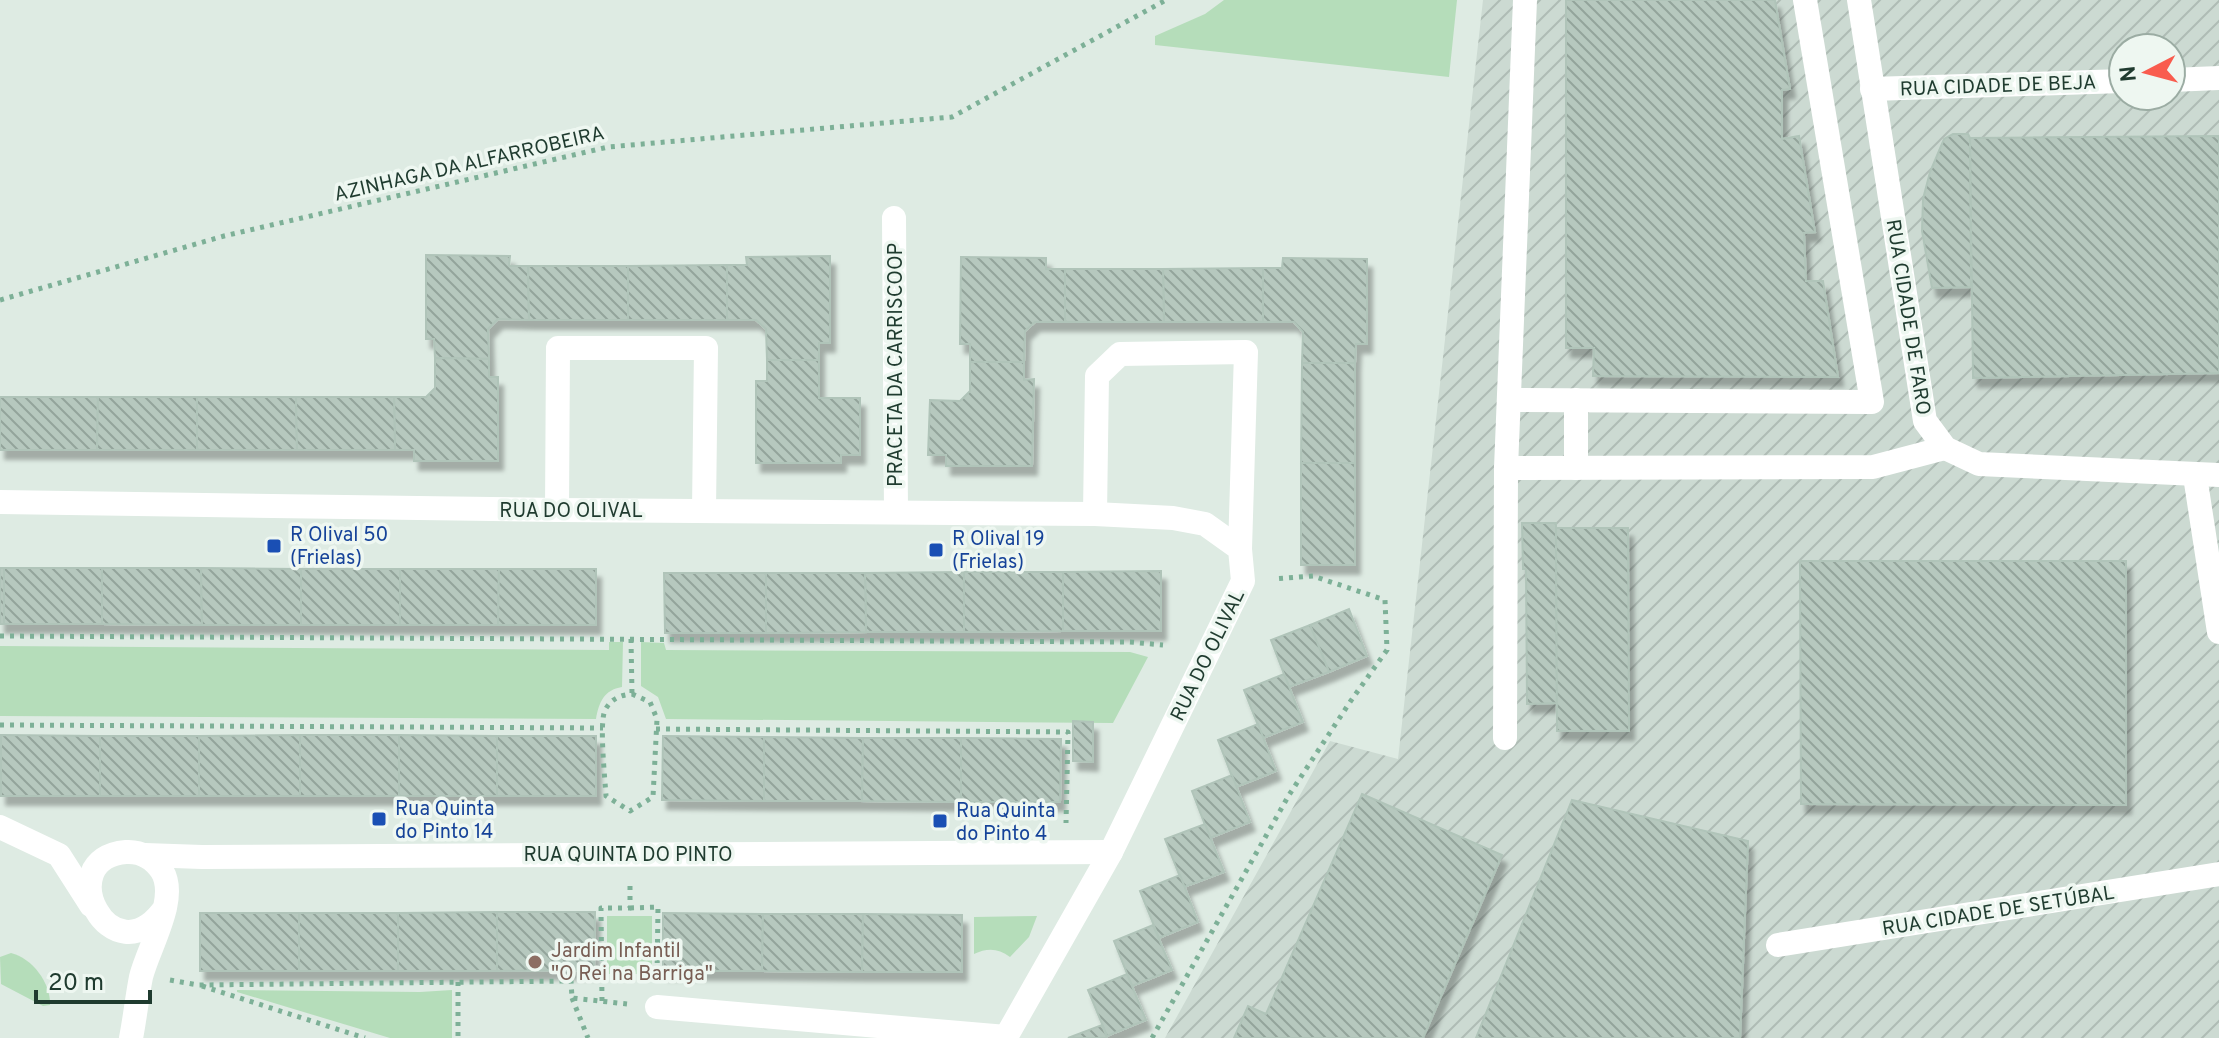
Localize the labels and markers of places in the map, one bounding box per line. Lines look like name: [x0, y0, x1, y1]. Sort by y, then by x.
place label: R Olival 50 (Frielas): [290, 523, 388, 572]
place label: R Olival 19 (Frielas): [952, 527, 1045, 576]
marker: R Olival 50 (Frielas): [265, 537, 283, 555]
marker: R Olival 19 (Frielas): [927, 541, 945, 559]
place label: Rua Quinta do Pinto 14: [395, 797, 494, 846]
place label: Rua Quinta do Pinto 4: [956, 799, 1055, 848]
marker: Rua Quinta do Pinto 14: [370, 810, 388, 828]
marker: Rua Quinta do Pinto 4: [931, 812, 949, 830]
place label: Jardim Infantil "O Rei na Barriga": [551, 939, 713, 988]
marker: Jardim Infantil "O Rei na Barriga": [526, 953, 544, 971]

